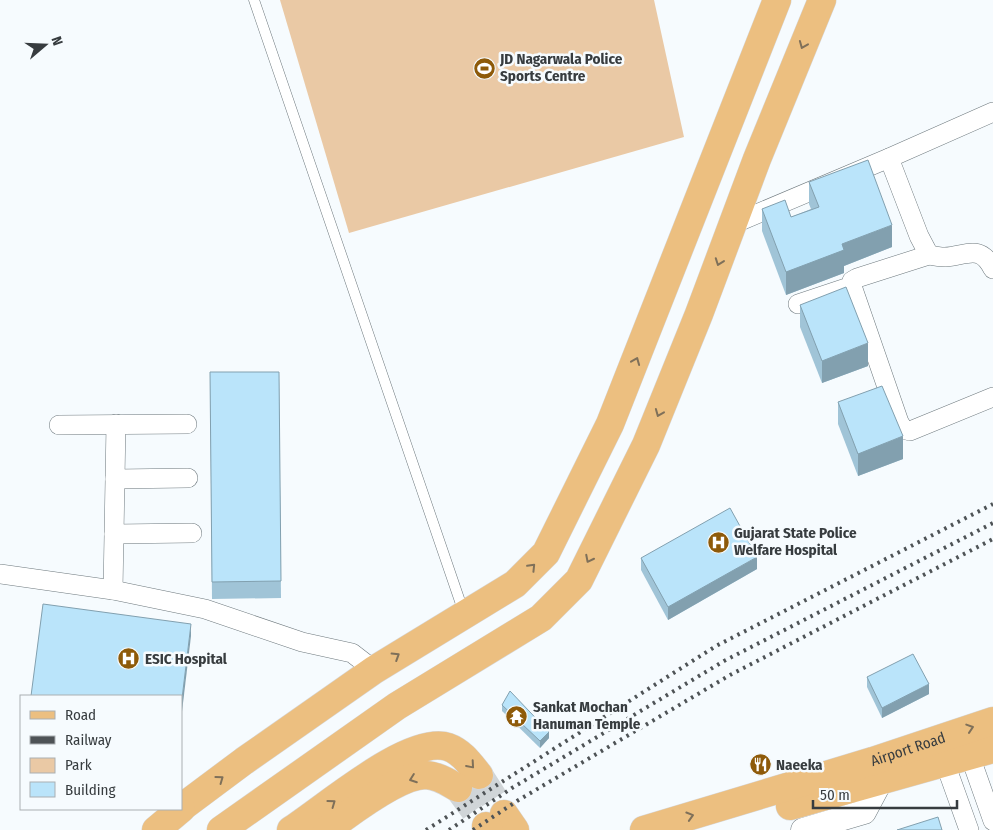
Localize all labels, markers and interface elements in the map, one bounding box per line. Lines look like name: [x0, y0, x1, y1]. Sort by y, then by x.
north arrow: [20, 20, 70, 70]
text: N: [47, 34, 66, 48]
one-way arrow: [799, 40, 810, 49]
place label: JD Nagarwala Police Sports Centre: [499, 50, 623, 85]
sports icon: JD Nagarwala Police Sports Centre: [472, 56, 496, 80]
one-way arrow: [715, 257, 725, 265]
one-way arrow: [630, 357, 640, 366]
one-way arrow: [655, 408, 666, 417]
place label: Gujarat State Police Welfare Hospital: [734, 524, 857, 559]
hospital icon: Gujarat State Police Welfare Hospital: [706, 530, 730, 554]
one-way arrow: [585, 554, 595, 563]
one-way arrow: [526, 564, 535, 573]
hospital icon: ESIC Hospital: [117, 647, 141, 671]
place label: ESIC Hospital: [145, 650, 228, 668]
one-way arrow: [391, 653, 400, 662]
legend: [20, 695, 182, 810]
place label: Sankat Mochan Hanuman Temple: [533, 698, 641, 733]
temple icon: Sankat Mochan Hanuman Temple: [505, 704, 529, 728]
text: Road: [65, 706, 96, 724]
one-way arrow: [965, 724, 974, 734]
street label: Airport Road: [868, 729, 948, 770]
text: Railway: [65, 731, 112, 749]
restaurant icon: Naeeka: [748, 753, 772, 777]
text: Park: [65, 756, 92, 774]
place label: Naeeka: [776, 756, 823, 774]
one-way arrow: [465, 760, 474, 769]
one-way arrow: [409, 773, 418, 783]
one-way arrow: [214, 776, 224, 785]
scale bar: [813, 778, 957, 810]
text: Building: [65, 781, 116, 799]
text: 50 m: [820, 786, 850, 804]
one-way arrow: [326, 800, 336, 809]
one-way arrow: [686, 811, 694, 821]

